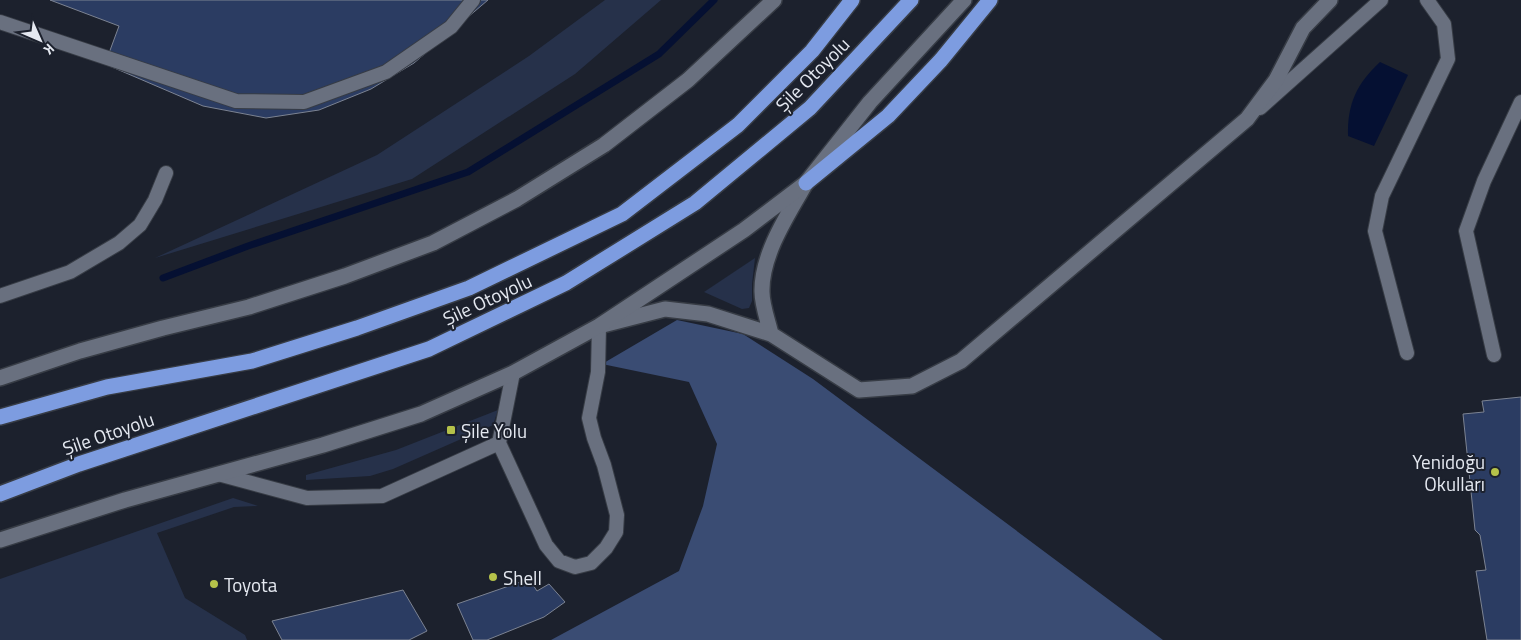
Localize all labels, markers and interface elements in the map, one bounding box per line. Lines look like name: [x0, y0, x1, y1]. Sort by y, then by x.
north arrow: [15, 15, 65, 65]
street label: Şile Otoyolu: [768, 30, 856, 118]
text: K: [39, 39, 60, 60]
street label: Şile Otoyolu: [438, 266, 536, 332]
street label: Şile Otoyolu: [58, 404, 158, 462]
place label: Şile Yolu: [461, 416, 527, 445]
marker: Şile Yolu: [445, 424, 457, 436]
place label: Yenidoğu Okulları: [1412, 447, 1485, 498]
marker: Yenidoğu Okulları: [1489, 466, 1501, 478]
place label: Shell: [503, 563, 542, 592]
place label: Toyota: [224, 570, 278, 599]
marker: Shell: [487, 571, 499, 583]
marker: Toyota: [208, 578, 220, 590]

